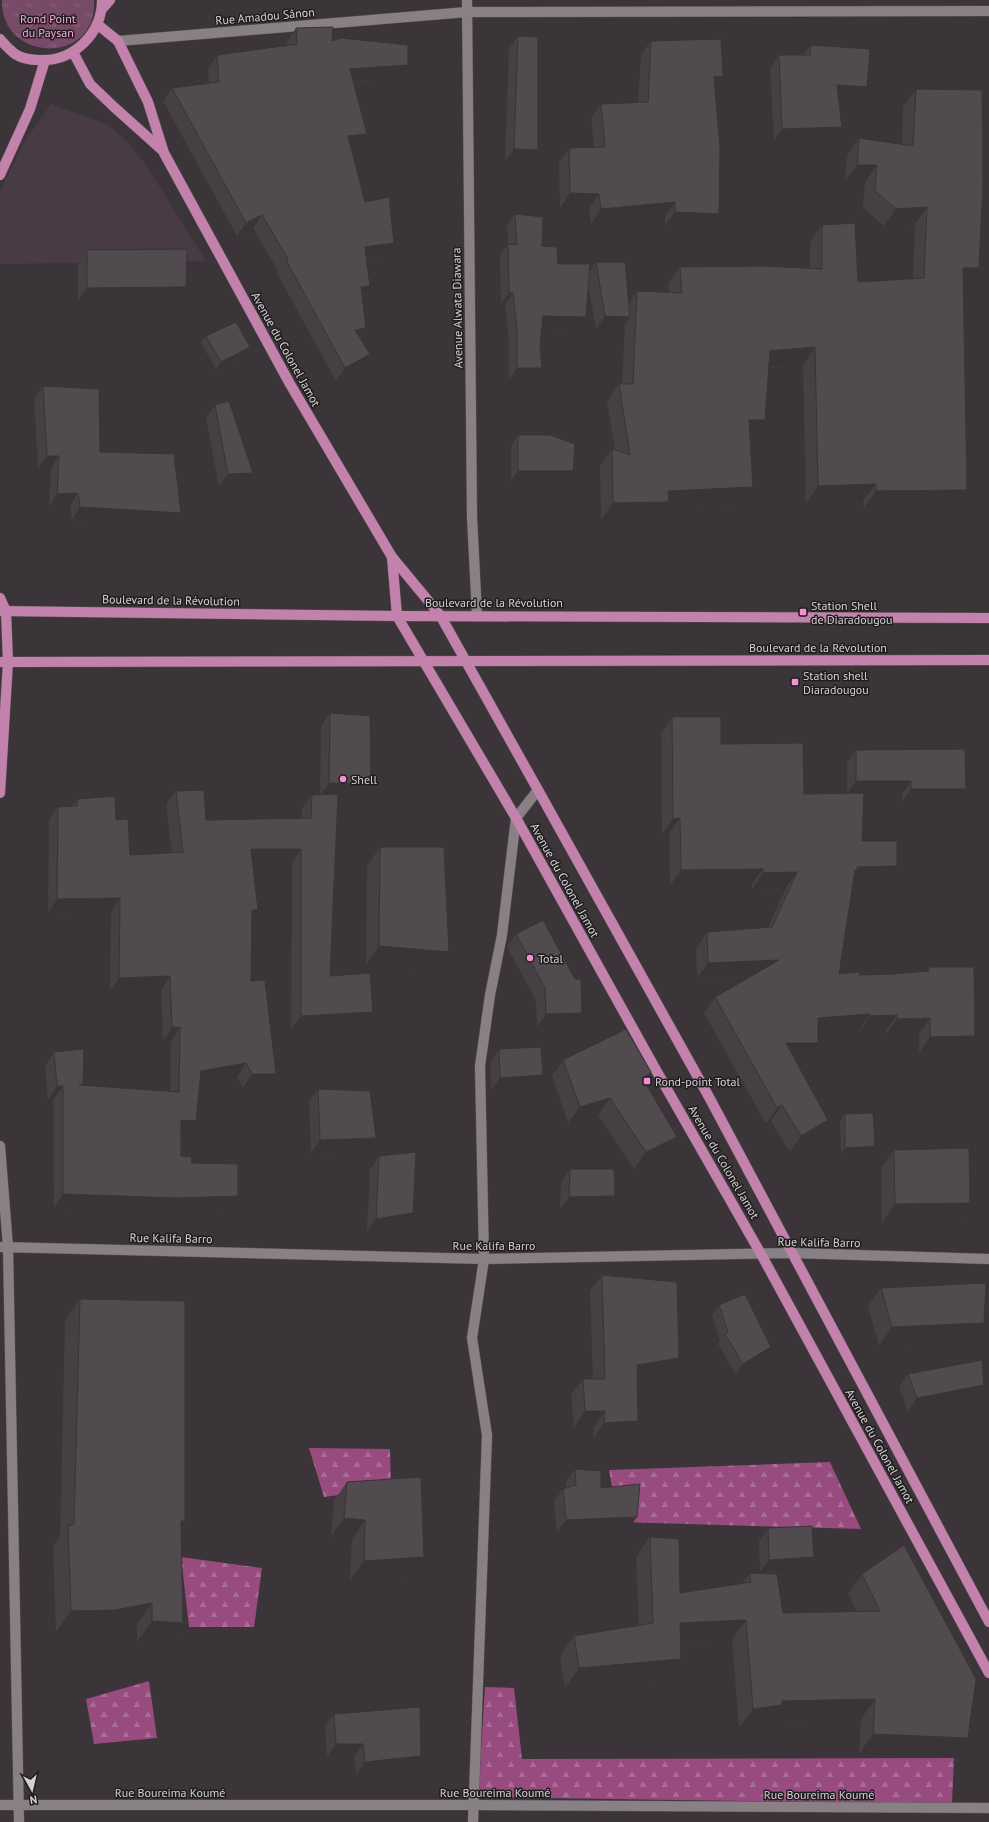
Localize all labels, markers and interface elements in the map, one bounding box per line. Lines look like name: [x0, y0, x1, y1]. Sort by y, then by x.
street label: Rue Amadou Sânon: [215, 4, 315, 28]
park label: Rond Point du Paysan: [20, 11, 76, 40]
street label: Avenue Alwata Diawara: [448, 248, 466, 368]
street label: Avenue du Colonel Jamot: [248, 289, 324, 409]
street label: Boulevard de la Révolution: [102, 591, 240, 609]
street label: Boulevard de la Révolution: [425, 595, 563, 610]
place label: Station Shell de Diaradougou: [811, 598, 893, 627]
marker: Station Shell de Diaradougou: [798, 607, 808, 617]
street label: Boulevard de la Révolution: [749, 640, 887, 655]
place label: Station shell Diaradougou: [803, 668, 869, 697]
marker: Station shell Diaradougou: [790, 677, 800, 687]
place label: Shell: [351, 772, 378, 787]
marker: Shell: [338, 774, 348, 784]
street label: Avenue du Colonel Jamot: [527, 820, 603, 940]
place label: Total: [538, 951, 564, 966]
marker: Total: [525, 953, 535, 963]
place label: Rond-point Total: [655, 1074, 741, 1089]
marker: Rond-point Total: [642, 1076, 652, 1086]
street label: Avenue du Colonel Jamot: [685, 1103, 763, 1221]
street label: Rue Kalifa Barro: [129, 1230, 213, 1246]
street label: Rue Kalifa Barro: [777, 1234, 861, 1250]
street label: Rue Kalifa Barro: [453, 1238, 535, 1253]
street label: Avenue du Colonel Jamot: [842, 1386, 918, 1506]
north arrow: [12, 1770, 52, 1810]
street label: Rue Boureima Koumé: [115, 1785, 225, 1800]
street label: Rue Boureima Koumé: [440, 1785, 550, 1800]
street label: Rue Boureima Koumé: [764, 1787, 874, 1802]
text: N: [29, 1792, 38, 1807]

